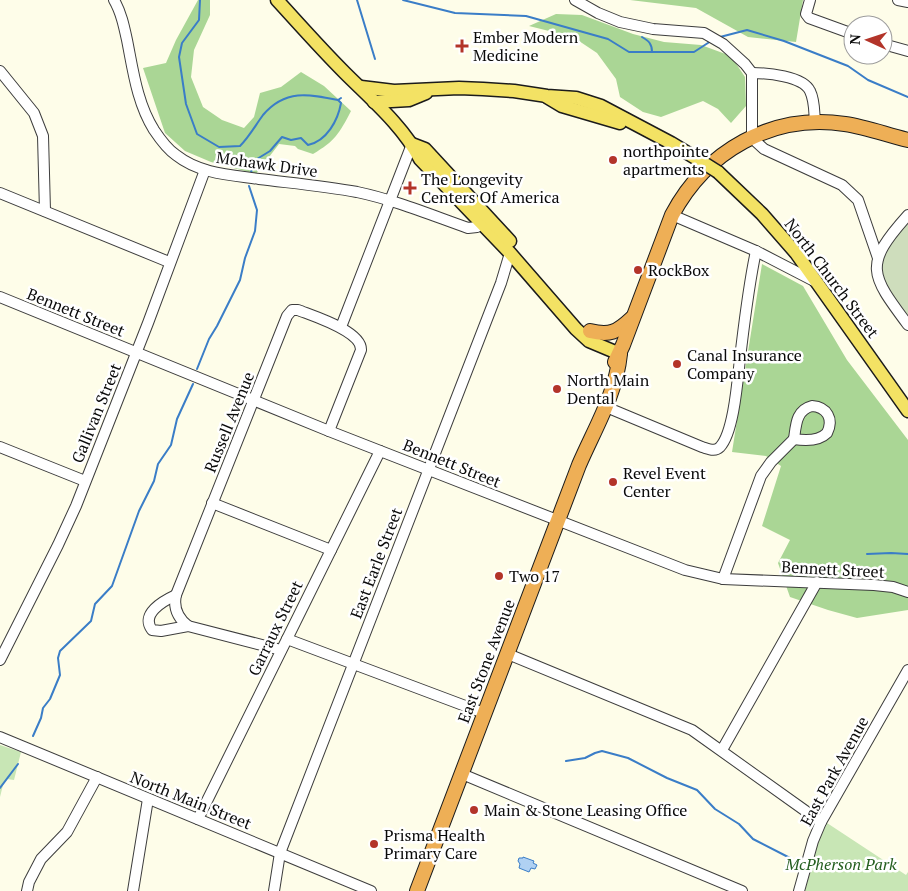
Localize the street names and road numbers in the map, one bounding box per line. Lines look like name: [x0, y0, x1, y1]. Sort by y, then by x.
street label: Mohawk Drive: [215, 146, 319, 182]
street label: North Church Street: [780, 214, 884, 342]
street label: Bennett Street: [24, 282, 128, 342]
street label: Gallivan Street: [66, 360, 126, 466]
street label: Russell Avenue: [199, 368, 259, 476]
street label: Bennett Street: [400, 433, 504, 493]
street label: East Earle Street: [345, 504, 407, 622]
street label: Bennett Street: [781, 555, 885, 583]
street label: Garraux Street: [242, 577, 308, 679]
street label: East Stone Avenue: [452, 596, 520, 726]
street label: East Park Avenue: [795, 712, 873, 830]
street label: North Main Street: [127, 766, 255, 834]

